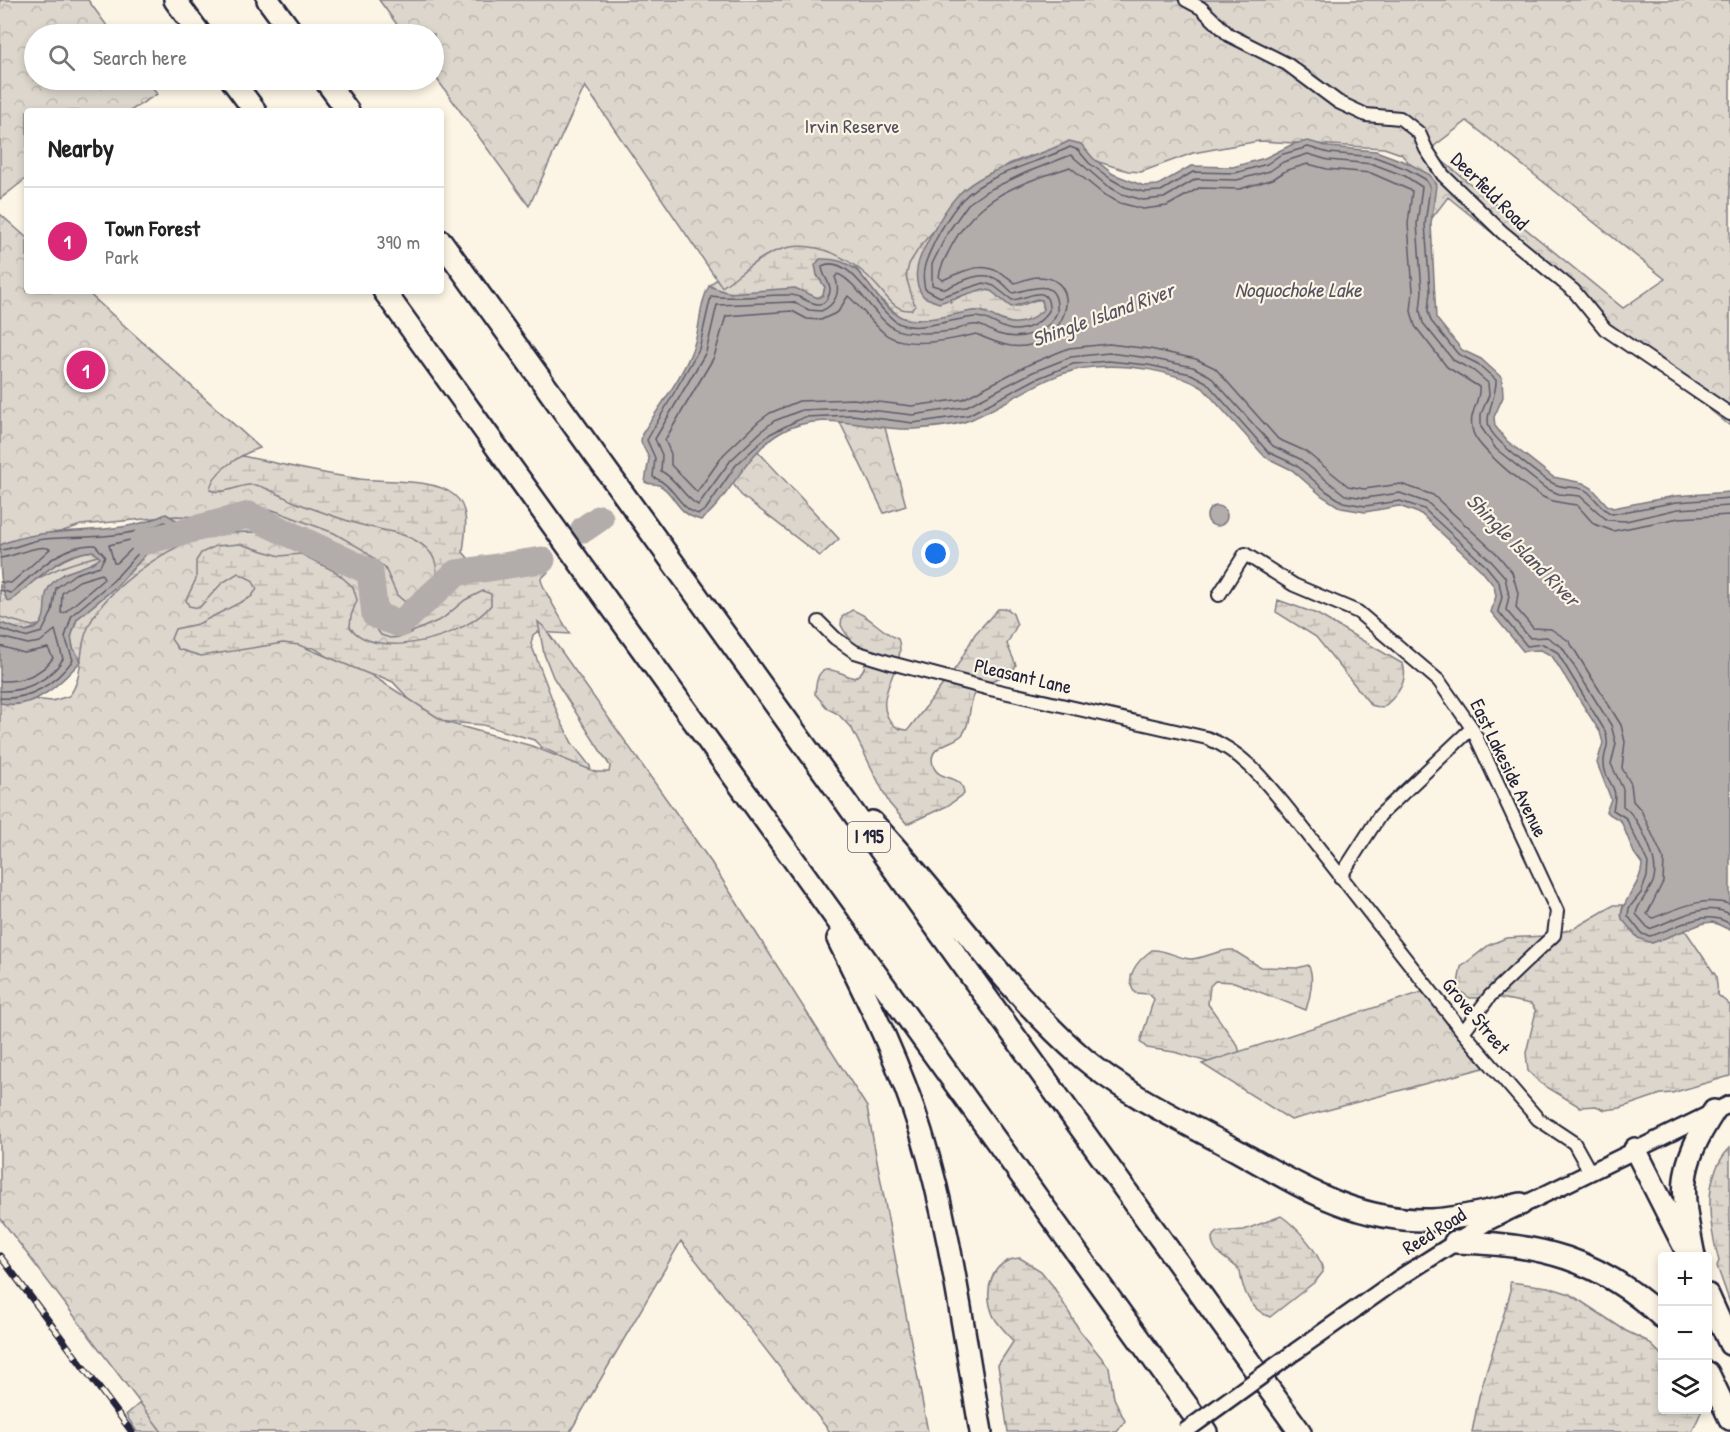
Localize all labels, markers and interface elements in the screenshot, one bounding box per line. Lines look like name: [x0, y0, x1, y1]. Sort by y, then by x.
search box: [24, 24, 444, 90]
icon: search: [45, 41, 78, 74]
text: Search here: [93, 42, 187, 72]
park label: Irvin Reserve: [805, 112, 899, 139]
text: Nearby: [48, 130, 114, 165]
street label: Deerfield Road: [1446, 146, 1535, 236]
text: Town Forest: [105, 213, 200, 243]
text: 1: [64, 228, 71, 255]
text: 390 m: [377, 228, 420, 255]
text: Park: [105, 243, 138, 270]
water label: Shingle Island River: [1028, 274, 1181, 354]
water label: Noquochoke Lake: [1235, 275, 1363, 304]
pin: 1: [66, 348, 106, 392]
water label: Shingle Island River: [1460, 487, 1588, 615]
your location: [921, 539, 950, 568]
street label: Pleasant Lane: [972, 651, 1074, 700]
street label: East Lakeside Avenue: [1464, 694, 1555, 841]
road number: I 195: [848, 822, 890, 852]
street label: Grove Street: [1436, 972, 1517, 1061]
street label: Reed Road: [1397, 1200, 1471, 1261]
map controls: [1658, 1252, 1712, 1414]
button: +: [1658, 1252, 1712, 1306]
button: −: [1658, 1306, 1712, 1360]
button: layers: [1658, 1360, 1712, 1414]

